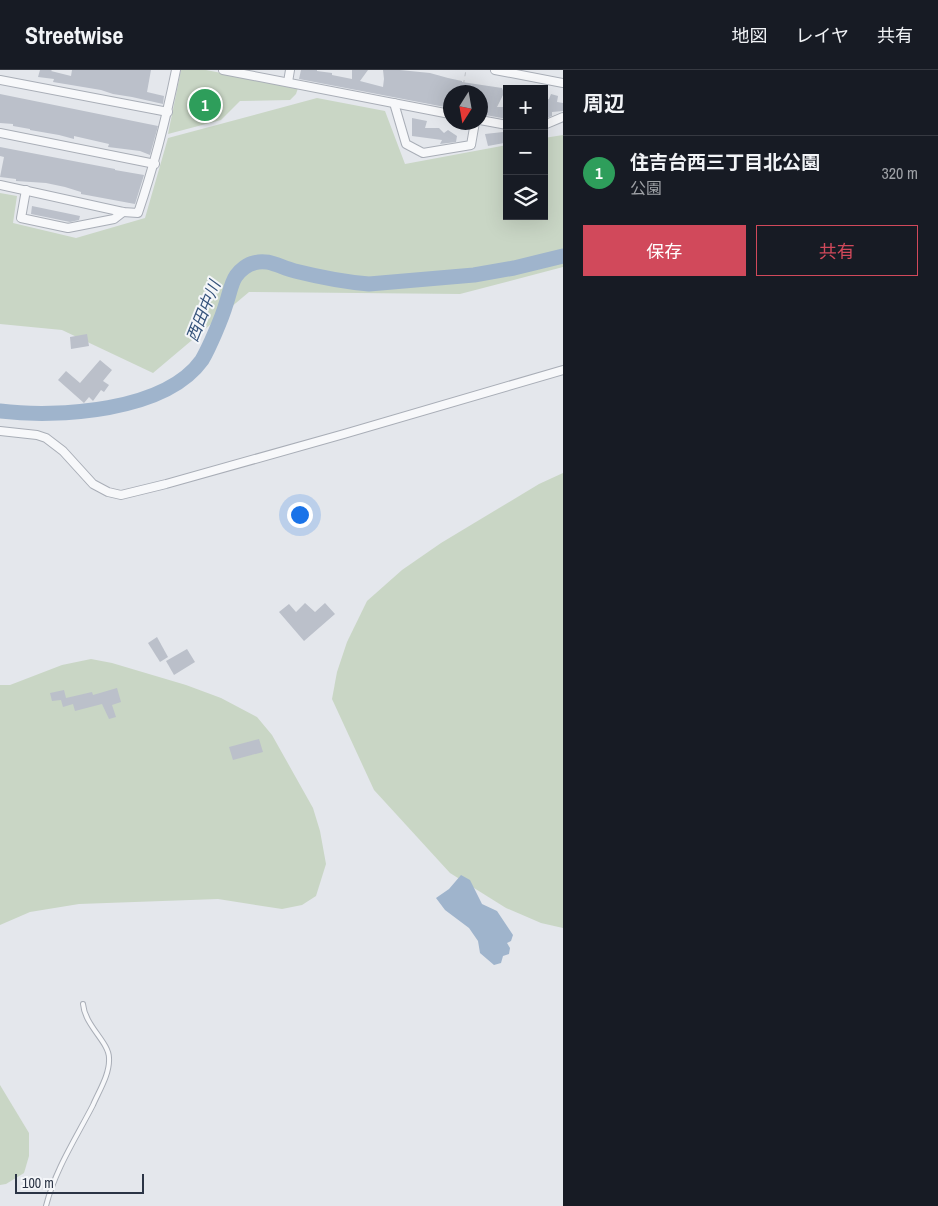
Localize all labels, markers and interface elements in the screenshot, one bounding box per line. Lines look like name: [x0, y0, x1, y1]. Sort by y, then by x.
text: Streetwise: [25, 19, 123, 51]
text: 地図: [732, 23, 768, 48]
text: レイヤ: [796, 23, 849, 48]
text: 共有: [877, 23, 913, 48]
north arrow: [443, 85, 488, 130]
map controls: [503, 85, 548, 220]
button: +: [503, 85, 548, 130]
pin: 1: [189, 86, 221, 124]
text: 周辺: [583, 89, 625, 118]
button: −: [503, 130, 548, 175]
text: 住吉台西三丁目北公園: [630, 149, 820, 175]
text: 1: [595, 162, 603, 184]
text: 320 m: [882, 162, 918, 184]
button: layers: [503, 175, 548, 220]
text: 公園: [630, 177, 662, 199]
button: 保存: [583, 225, 746, 276]
button: 共有: [756, 225, 918, 276]
water label: 西田中川: [181, 275, 226, 345]
your location: [287, 502, 313, 528]
scale bar: [15, 1171, 144, 1194]
text: 100 m: [22, 1174, 54, 1192]

